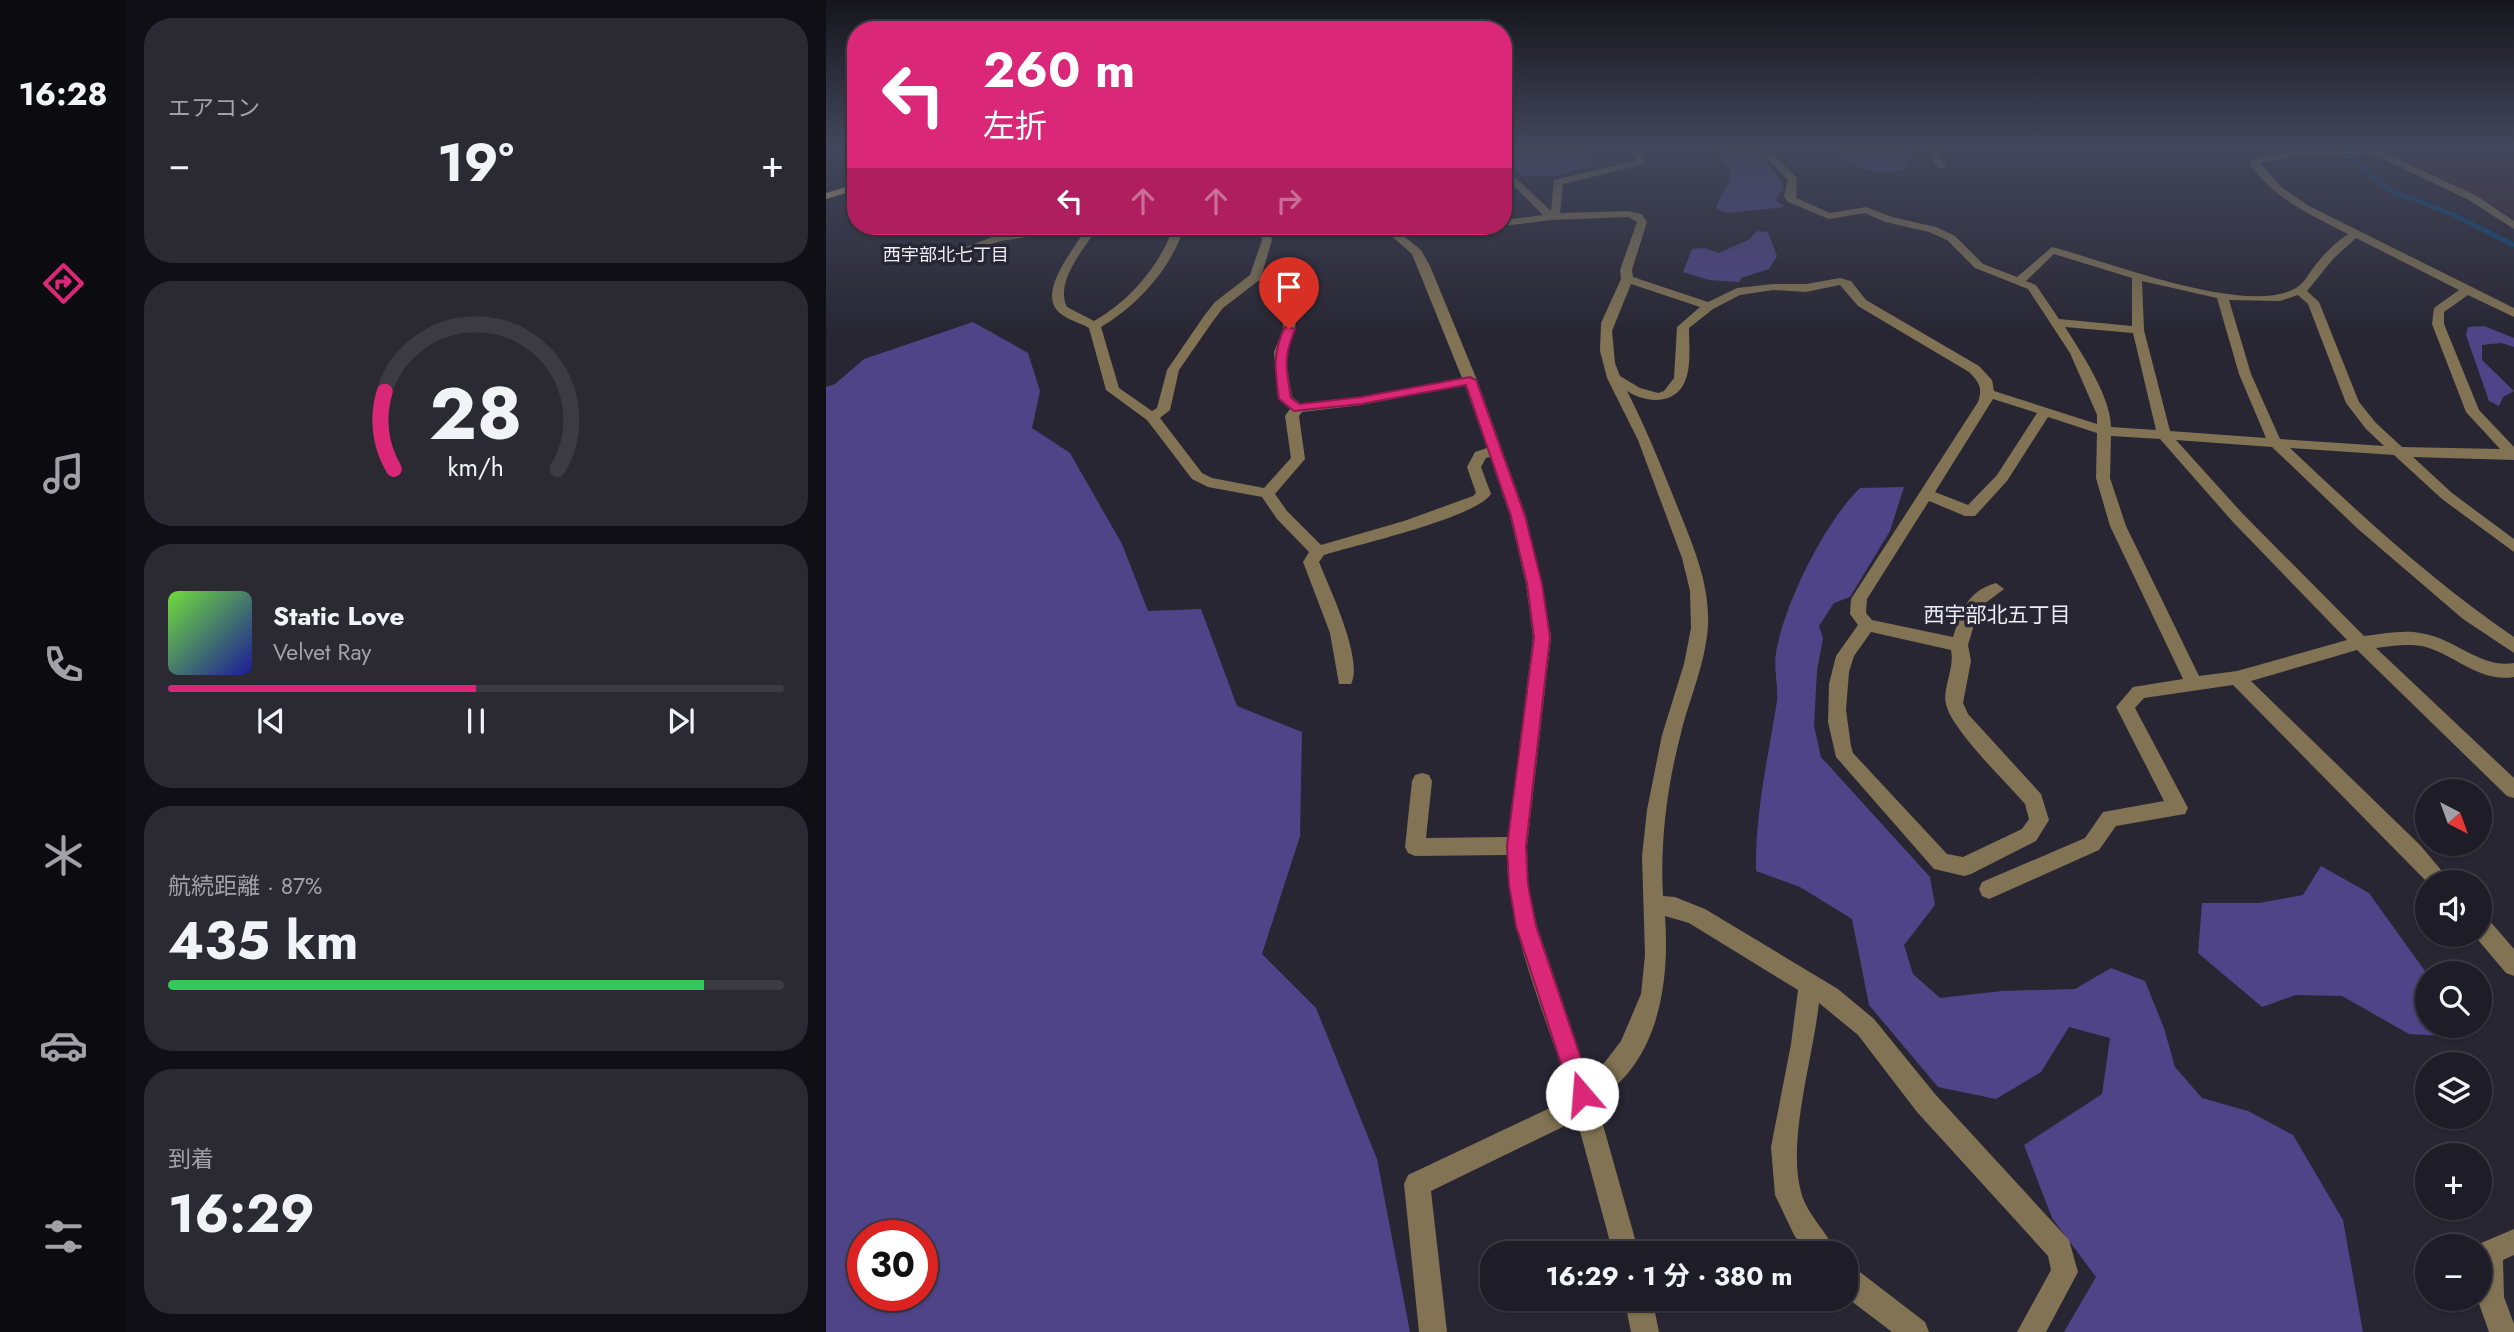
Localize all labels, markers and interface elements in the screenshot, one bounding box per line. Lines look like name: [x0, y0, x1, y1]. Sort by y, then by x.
text: 260 m: [983, 35, 1135, 105]
icon: left: [868, 49, 959, 140]
text: 16:28: [18, 71, 108, 117]
text: エアコン: [168, 91, 260, 125]
text: 左折: [983, 103, 1047, 149]
text: 19°: [437, 125, 514, 201]
text: −: [168, 136, 190, 191]
text: +: [761, 136, 784, 191]
icon: left: [1051, 182, 1089, 220]
icon: ahead: [1124, 182, 1162, 220]
icon: ahead: [1197, 182, 1235, 220]
icon: right: [1270, 182, 1308, 220]
district label: 西宇部北七丁目: [883, 242, 1009, 268]
pin: [1259, 257, 1319, 329]
icon: directions: [39, 259, 88, 308]
icon: arrive: [1270, 268, 1308, 306]
text: 28: [429, 362, 523, 467]
icon: music: [39, 449, 88, 498]
text: km/h: [448, 449, 504, 485]
text: Static Love: [273, 597, 405, 635]
district label: 西宇部北五丁目: [1924, 600, 2071, 630]
text: Velvet Ray: [273, 635, 371, 669]
icon: phone: [39, 640, 88, 689]
icon: previous: [252, 702, 290, 740]
icon: pause: [457, 702, 495, 740]
icon: next: [662, 702, 700, 740]
north arrow: [2415, 779, 2492, 856]
map controls: [2415, 779, 2492, 1311]
icon: climate: [39, 831, 88, 880]
text: 航続距離 · 87%: [168, 869, 322, 903]
button: sound: [2415, 870, 2492, 947]
text: 435 km: [168, 903, 358, 979]
button: search: [2415, 961, 2492, 1038]
icon: car: [39, 1021, 88, 1070]
button: layers: [2415, 1052, 2492, 1129]
position arrow: [1545, 1057, 1619, 1131]
text: 到着: [168, 1142, 214, 1176]
button: +: [2415, 1143, 2492, 1220]
text: 16:29: [168, 1176, 315, 1252]
icon: filters: [39, 1212, 88, 1261]
speed limit sign: 30: [847, 1220, 938, 1311]
button: −: [2415, 1234, 2492, 1311]
text: 16:29 · 1 分 · 380 m: [1545, 1257, 1793, 1295]

